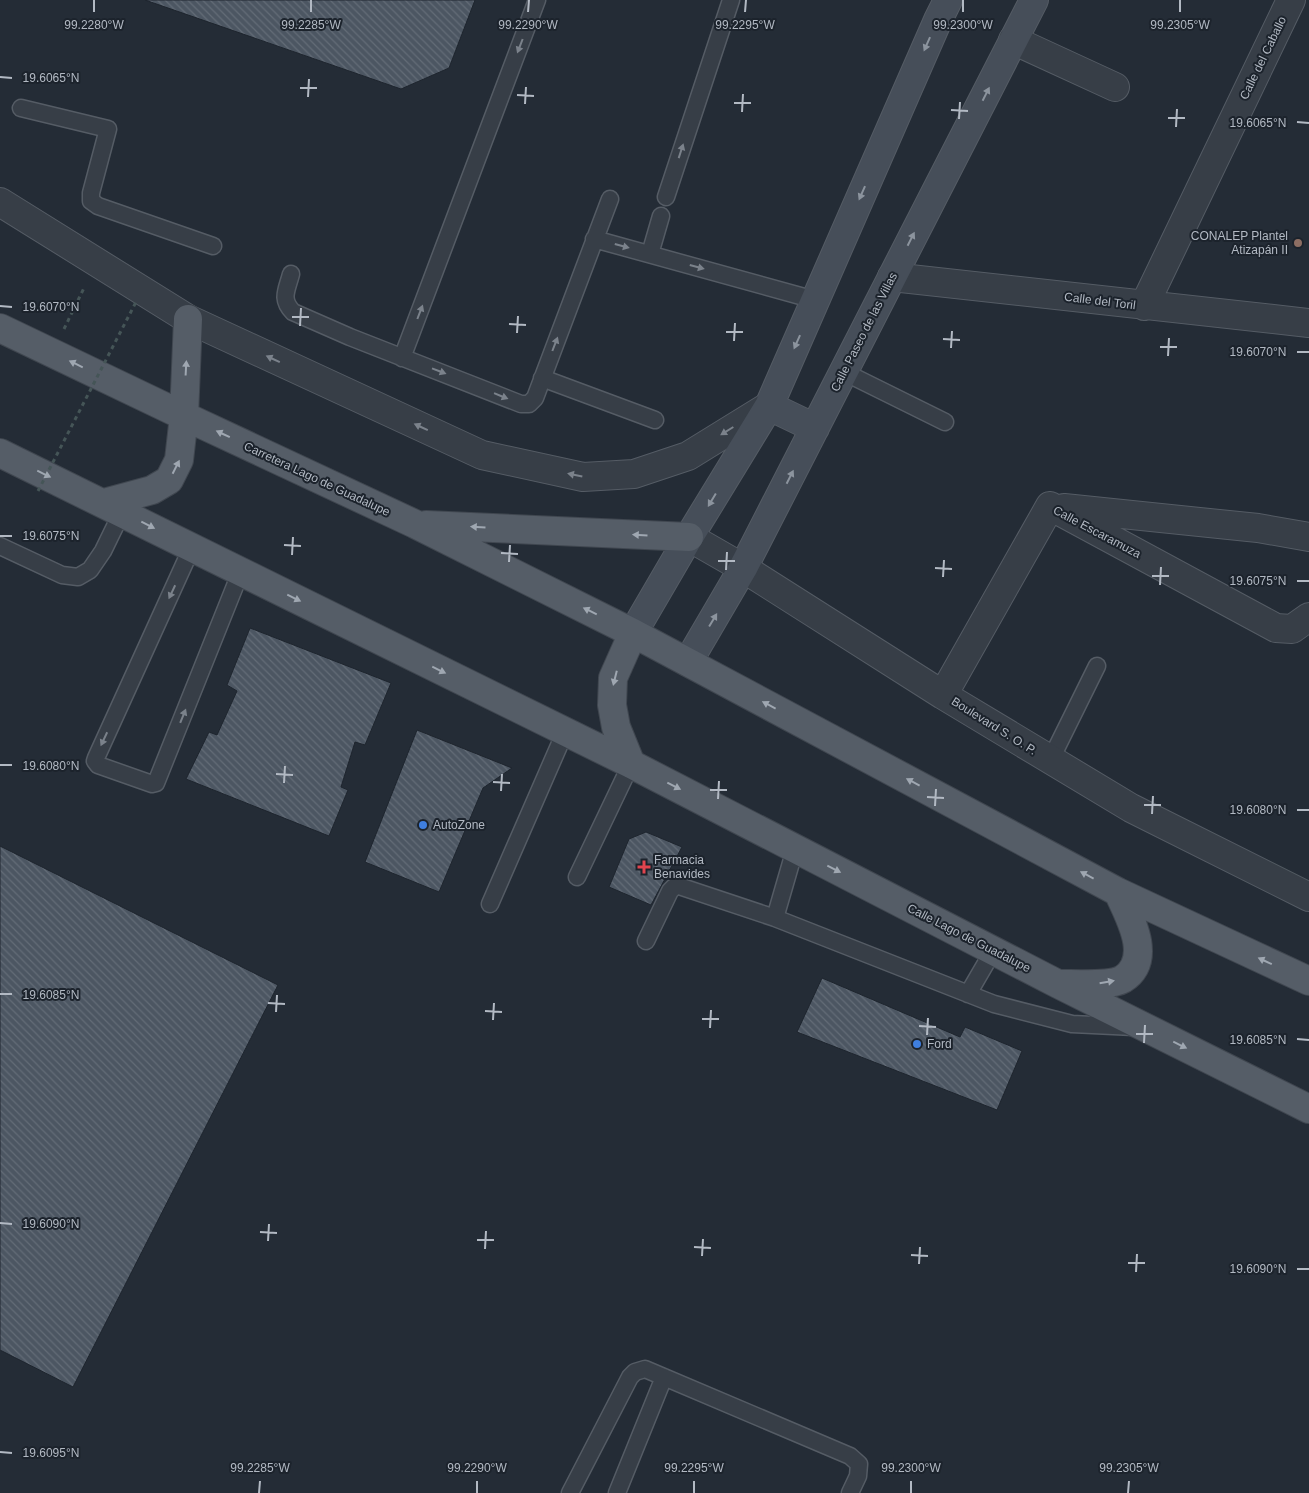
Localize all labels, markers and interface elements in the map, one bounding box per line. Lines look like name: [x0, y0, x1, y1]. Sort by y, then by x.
street label: Calle del Caballo: [1237, 14, 1289, 102]
text: 99.2280°W: [64, 18, 124, 32]
text: 99.2285°W: [281, 18, 341, 32]
text: 99.2290°W: [498, 18, 558, 32]
text: 99.2295°W: [715, 18, 775, 32]
text: 99.2300°W: [933, 18, 993, 32]
text: 99.2305°W: [1150, 18, 1210, 32]
one-way arrow: [923, 37, 931, 51]
one-way arrow: [516, 38, 523, 53]
text: 19.6065°N: [23, 71, 79, 85]
one-way arrow: [982, 87, 990, 101]
text: 19.6065°N: [1230, 116, 1286, 130]
one-way arrow: [678, 143, 686, 158]
one-way arrow: [858, 186, 866, 200]
place label: CONALEP Plantel Atizapán II: [1191, 229, 1288, 257]
one-way arrow: [907, 231, 915, 246]
marker: CONALEP Plantel Atizapán II: [1292, 237, 1304, 249]
one-way arrow: [615, 243, 630, 251]
one-way arrow: [690, 263, 705, 271]
street label: Calle Paseo de las Villas: [828, 270, 900, 394]
street label: Calle del Toril: [1064, 290, 1136, 312]
text: 19.6070°N: [23, 300, 79, 314]
one-way arrow: [416, 305, 424, 319]
one-way arrow: [792, 335, 800, 349]
one-way arrow: [551, 336, 559, 351]
text: 19.6070°N: [1230, 345, 1286, 359]
one-way arrow: [266, 354, 280, 362]
one-way arrow: [69, 360, 83, 368]
one-way arrow: [183, 360, 191, 376]
one-way arrow: [431, 368, 446, 376]
one-way arrow: [494, 393, 509, 401]
one-way arrow: [414, 422, 428, 430]
one-way arrow: [721, 427, 734, 436]
one-way arrow: [216, 430, 230, 438]
street label: Carretera Lago de Guadalupe: [242, 439, 393, 519]
one-way arrow: [172, 459, 180, 474]
one-way arrow: [786, 470, 794, 484]
one-way arrow: [37, 471, 51, 479]
one-way arrow: [567, 471, 583, 479]
one-way arrow: [707, 493, 716, 506]
street label: Calle Escaramuza: [1051, 503, 1144, 561]
one-way arrow: [141, 521, 155, 529]
one-way arrow: [470, 523, 486, 531]
text: 19.6075°N: [23, 529, 79, 543]
one-way arrow: [632, 530, 648, 538]
text: 19.6075°N: [1230, 574, 1286, 588]
one-way arrow: [167, 585, 175, 599]
one-way arrow: [286, 593, 301, 602]
one-way arrow: [583, 607, 597, 615]
one-way arrow: [708, 613, 717, 626]
one-way arrow: [432, 666, 446, 674]
one-way arrow: [611, 670, 619, 685]
street label: Boulevard S. O. P.: [949, 694, 1039, 758]
one-way arrow: [763, 701, 776, 710]
one-way arrow: [180, 709, 188, 723]
one-way arrow: [100, 732, 108, 746]
text: 19.6080°N: [23, 759, 79, 773]
one-way arrow: [905, 778, 920, 786]
one-way arrow: [667, 782, 681, 790]
text: 19.6080°N: [1230, 803, 1286, 817]
place label: AutoZone: [433, 818, 485, 832]
marker: AutoZone: [417, 819, 429, 831]
place label: Farmacia Benavides: [654, 853, 710, 881]
marker: Farmacia Benavides: [638, 861, 650, 873]
one-way arrow: [826, 865, 841, 873]
one-way arrow: [1079, 871, 1094, 879]
street label: Calle Lago de Guadalupe: [905, 901, 1033, 975]
one-way arrow: [1258, 956, 1272, 964]
one-way arrow: [1099, 978, 1115, 986]
text: 19.6085°N: [23, 988, 79, 1002]
text: 19.6085°N: [1230, 1033, 1286, 1047]
place label: Ford: [927, 1037, 952, 1051]
marker: Ford: [911, 1038, 923, 1050]
one-way arrow: [1173, 1041, 1187, 1049]
text: 19.6090°N: [23, 1217, 79, 1231]
text: 19.6090°N: [1230, 1262, 1286, 1276]
text: 19.6095°N: [23, 1446, 79, 1460]
text: 99.2285°W: [230, 1461, 290, 1475]
text: 99.2290°W: [447, 1461, 507, 1475]
text: 99.2295°W: [664, 1461, 724, 1475]
text: 99.2300°W: [881, 1461, 941, 1475]
text: 99.2305°W: [1099, 1461, 1159, 1475]

